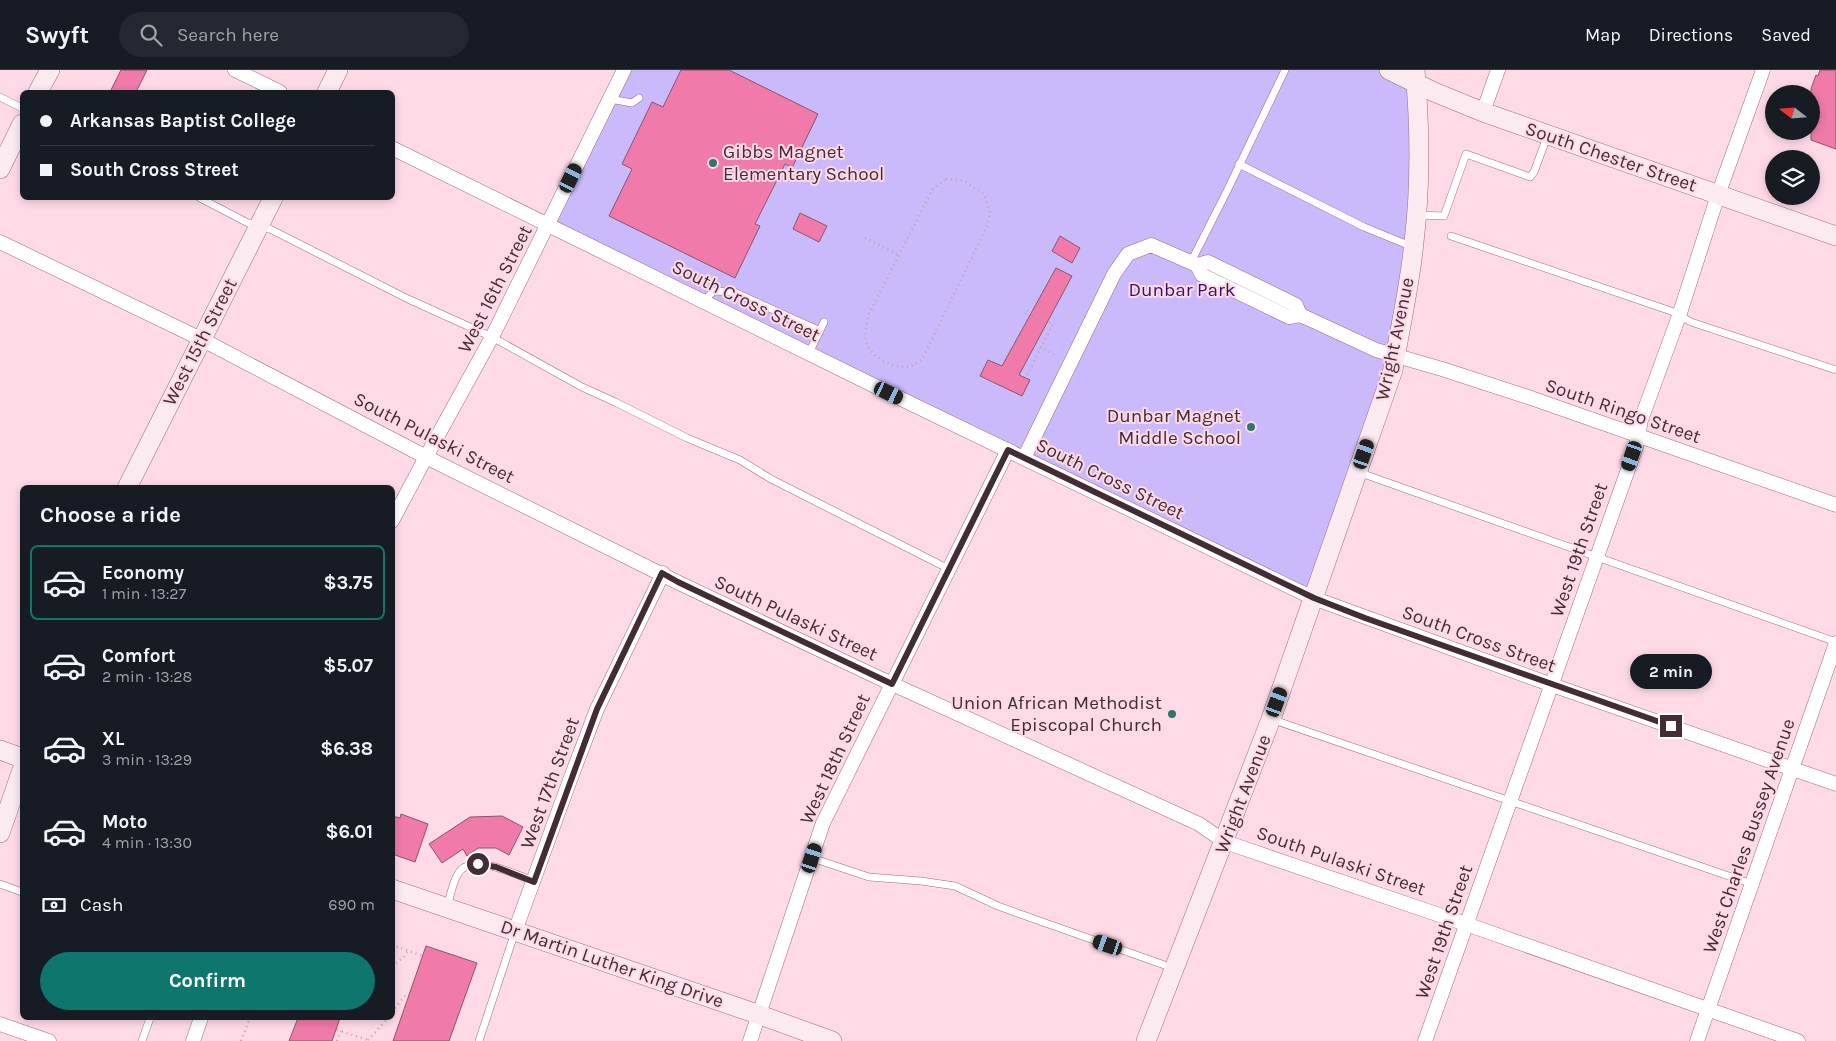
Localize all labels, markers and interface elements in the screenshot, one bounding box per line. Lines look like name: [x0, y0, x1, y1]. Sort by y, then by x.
search box: [119, 12, 469, 57]
text: Swyft: [25, 21, 89, 49]
icon: search: [137, 21, 165, 49]
text: Search here: [177, 24, 279, 46]
text: Map: [1585, 24, 1621, 46]
text: Directions: [1649, 24, 1733, 46]
text: Saved: [1761, 24, 1811, 46]
north arrow: [1765, 85, 1820, 140]
map controls: [1765, 85, 1820, 205]
text: Arkansas Baptist College: [70, 110, 296, 132]
street label: South Chester Street: [1522, 117, 1700, 197]
place label: Gibbs Magnet Elementary School: [723, 141, 884, 185]
button: layers: [1765, 150, 1820, 205]
marker: Gibbs Magnet Elementary School: [707, 157, 719, 169]
text: South Cross Street: [70, 159, 239, 181]
car: [557, 161, 584, 195]
street label: West 16th Street: [453, 222, 537, 356]
street label: South Cross Street: [668, 256, 824, 346]
street label: West 15th Street: [158, 275, 242, 409]
street label: Wright Avenue: [1371, 275, 1419, 403]
park label: Dunbar Park: [1128, 279, 1236, 301]
street label: South Ringo Street: [1542, 374, 1704, 448]
car: [872, 380, 905, 406]
street label: South Pulaski Street: [350, 388, 518, 488]
place label: Dunbar Magnet Middle School: [1107, 405, 1241, 449]
marker: Dunbar Magnet Middle School: [1245, 421, 1257, 433]
street label: South Cross Street: [1032, 434, 1188, 524]
car: [1352, 437, 1375, 471]
car: [1620, 439, 1643, 473]
street label: West 19th Street: [1546, 480, 1612, 620]
text: Choose a ride: [40, 502, 181, 528]
icon: car: [42, 560, 87, 605]
text: Economy: [102, 562, 184, 584]
street label: South Pulaski Street: [711, 571, 881, 665]
text: $3.75: [323, 572, 373, 594]
text: 1 min · 13:27: [102, 584, 186, 603]
street label: South Cross Street: [1399, 601, 1559, 677]
icon: car: [42, 643, 87, 688]
text: Comfort: [102, 645, 176, 667]
callout: 2 min: [1630, 654, 1712, 688]
text: $5.07: [323, 655, 373, 677]
text: 2 min: [1649, 662, 1693, 681]
text: 2 min · 13:28: [102, 667, 192, 686]
car: [1264, 685, 1289, 719]
street label: West 18th Street: [795, 690, 875, 828]
place label: Union African Methodist Episcopal Church: [951, 692, 1162, 736]
marker: Union African Methodist Episcopal Church: [1166, 708, 1178, 720]
street label: West 17th Street: [516, 714, 584, 852]
route end: [1660, 715, 1682, 737]
street label: West Charles Bussey Avenue: [1698, 716, 1800, 956]
icon: car: [42, 726, 87, 771]
text: XL: [102, 728, 124, 750]
street label: Wright Avenue: [1210, 732, 1276, 856]
text: $6.38: [320, 738, 373, 760]
text: 3 min · 13:29: [102, 750, 192, 769]
icon: car: [42, 809, 87, 854]
text: Moto: [102, 811, 148, 833]
text: $6.01: [325, 821, 373, 843]
street label: South Pulaski Street: [1254, 822, 1428, 900]
text: 4 min · 13:30: [102, 833, 192, 852]
car: [800, 841, 823, 875]
route start: [467, 853, 489, 875]
street label: West 19th Street: [1411, 862, 1477, 1002]
icon: cash: [40, 891, 68, 919]
text: Cash: [80, 894, 124, 916]
text: 690 m: [328, 895, 375, 914]
street label: Dr Martin Luther King Drive: [498, 915, 726, 1013]
car: [1091, 933, 1124, 957]
button: Confirm: [40, 952, 375, 1010]

